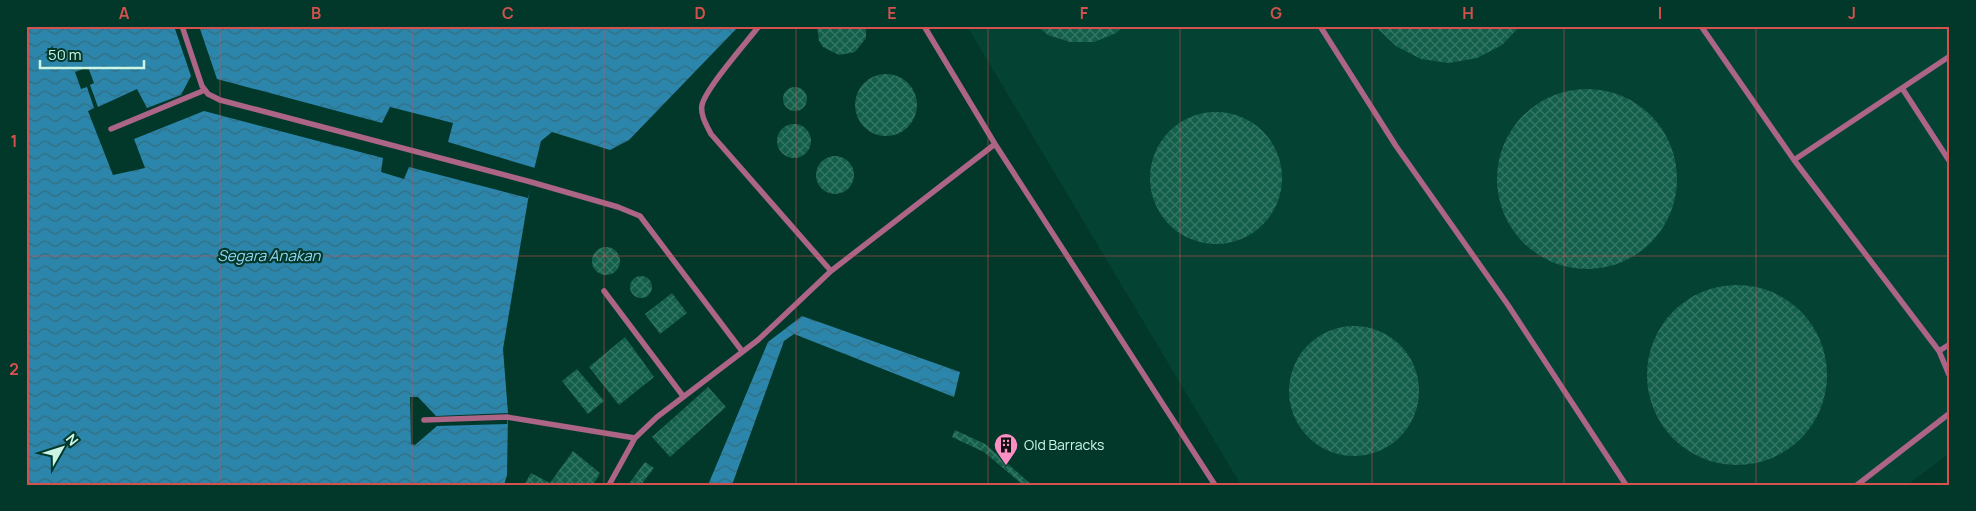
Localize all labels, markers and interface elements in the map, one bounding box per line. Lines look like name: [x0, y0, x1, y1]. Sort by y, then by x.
text: A: [119, 2, 130, 24]
text: B: [311, 2, 321, 24]
text: C: [502, 2, 514, 24]
text: D: [694, 2, 706, 24]
text: E: [887, 2, 897, 24]
text: F: [1080, 2, 1089, 24]
text: G: [1270, 2, 1282, 24]
text: H: [1462, 2, 1474, 24]
text: I: [1658, 2, 1662, 24]
text: J: [1848, 2, 1856, 24]
scale bar: [40, 38, 144, 70]
text: 50 m: [48, 44, 82, 65]
text: 1: [10, 130, 18, 152]
water label: Segara Anakan: [217, 245, 322, 266]
text: 2: [9, 358, 19, 380]
north arrow: [38, 424, 88, 474]
text: N: [62, 430, 83, 449]
building icon: Old Barracks: [993, 432, 1019, 466]
place label: Old Barracks: [1024, 435, 1104, 454]

